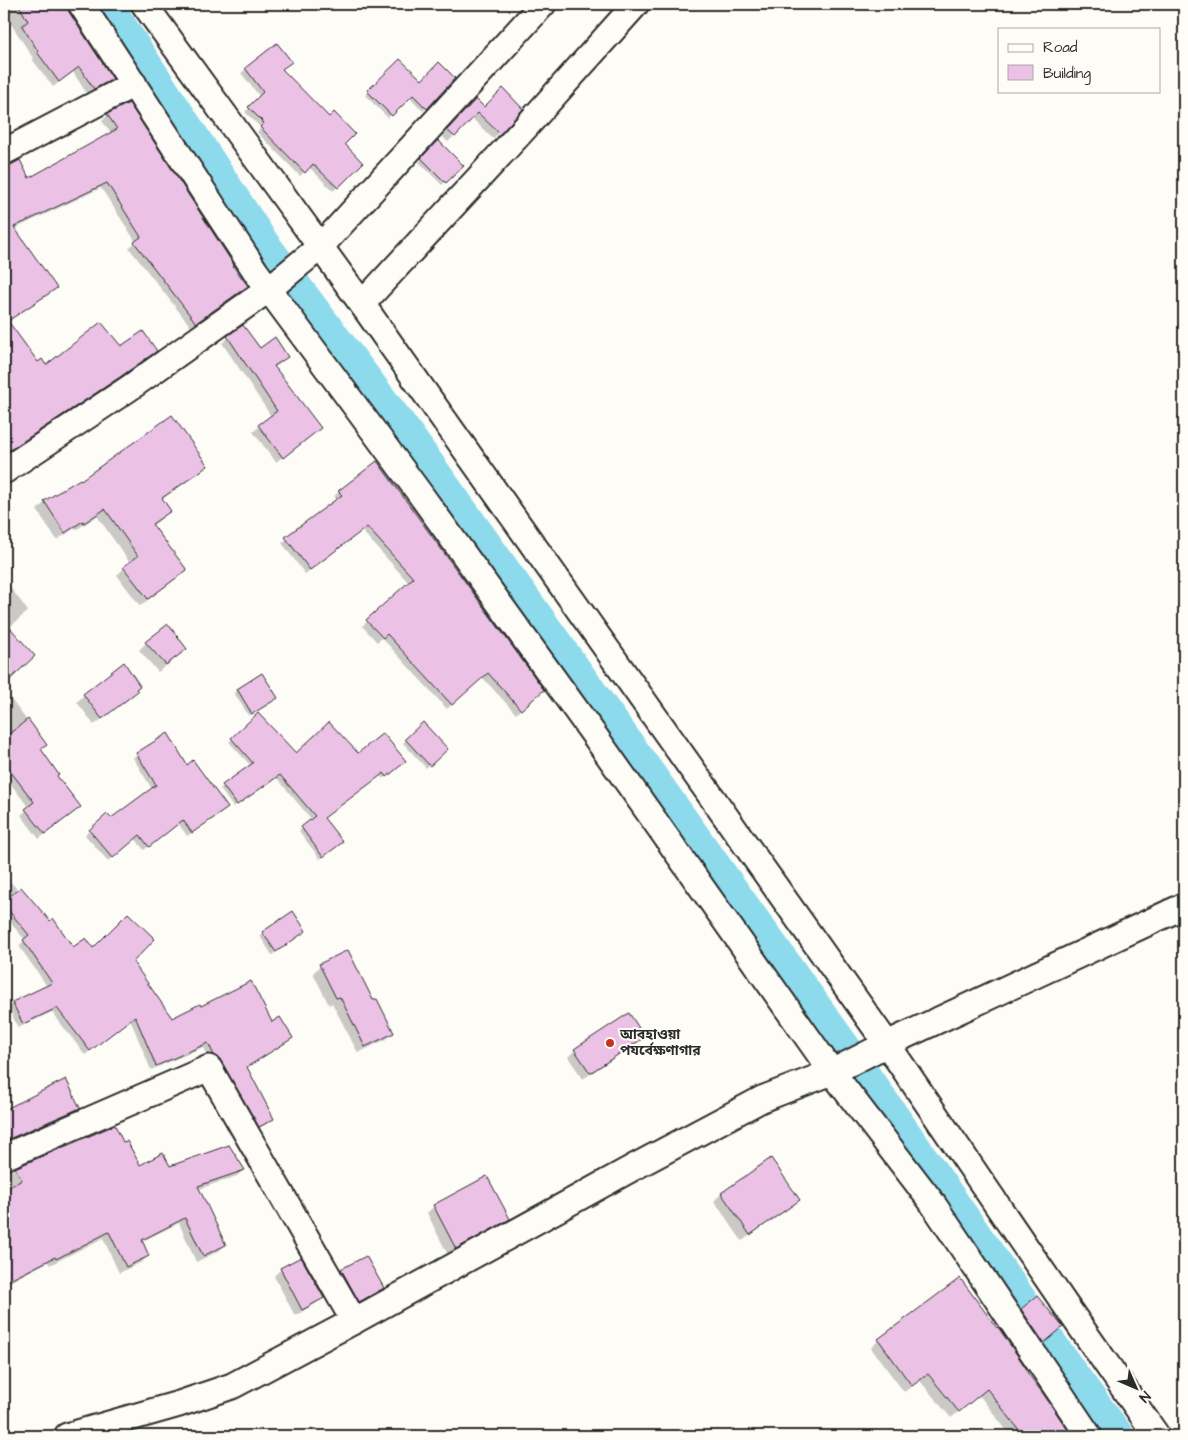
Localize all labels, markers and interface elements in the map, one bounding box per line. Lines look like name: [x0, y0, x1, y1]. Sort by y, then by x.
legend: [998, 28, 1160, 92]
text: Road: [1043, 37, 1078, 58]
text: Building: [1043, 63, 1091, 85]
place label: আবহাওয়া পযর্বেক্ষণাগার: [619, 1025, 701, 1061]
marker: আবহাওয়া পযর্বেক্ষণাগার: [604, 1037, 616, 1049]
north arrow: [1110, 1362, 1160, 1412]
text: N: [1134, 1386, 1155, 1407]

